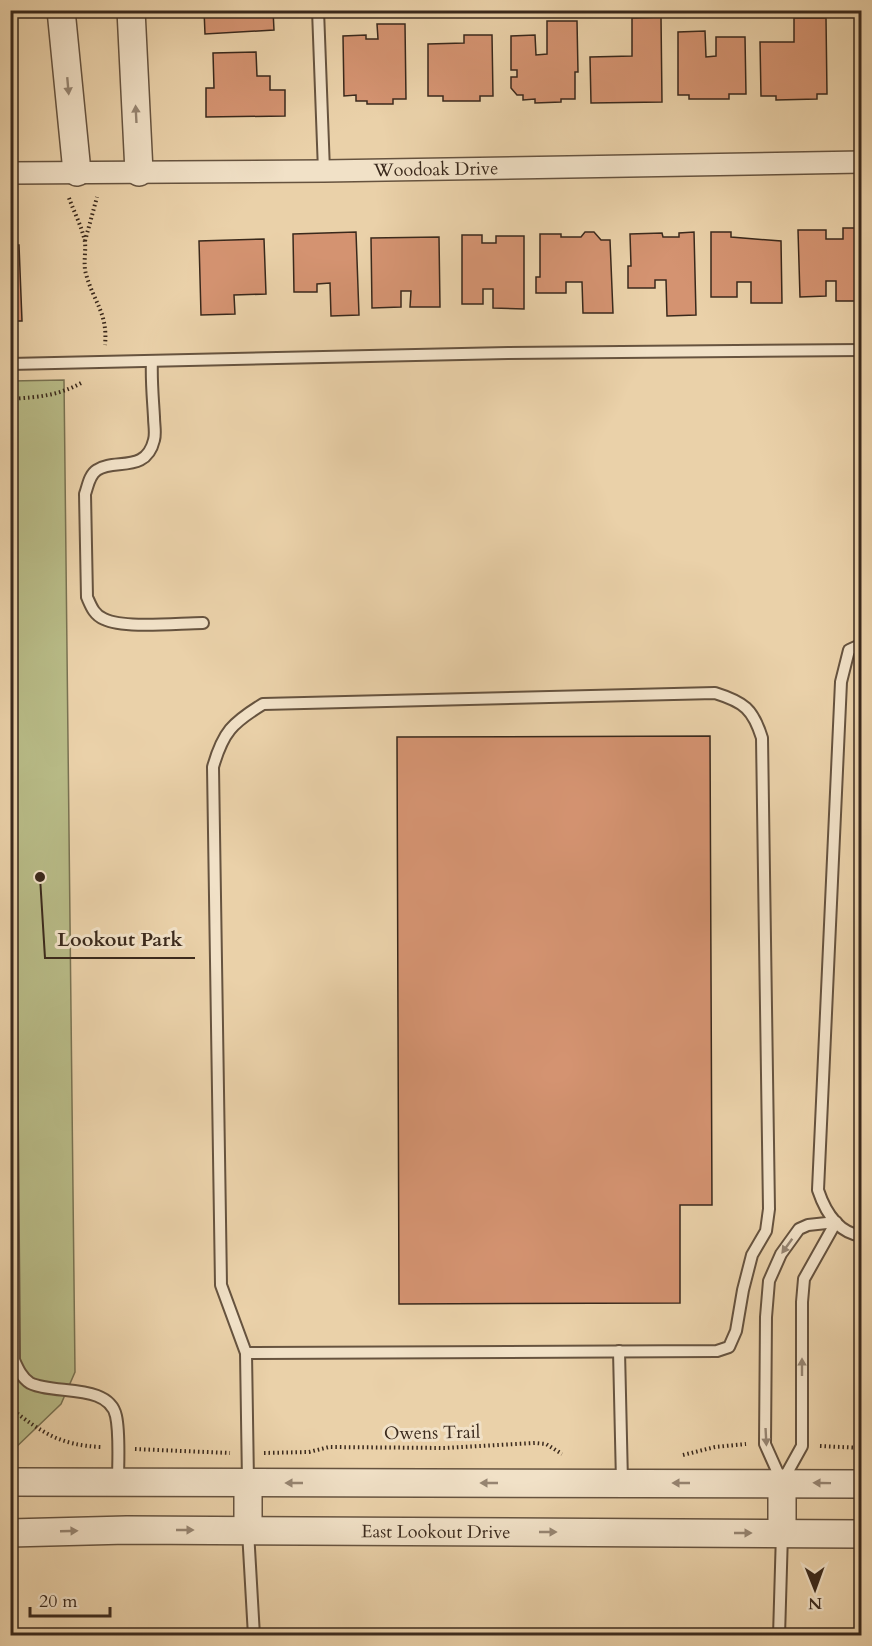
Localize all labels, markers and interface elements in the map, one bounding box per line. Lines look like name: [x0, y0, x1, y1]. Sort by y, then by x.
one-way arrow: [63, 77, 73, 96]
one-way arrow: [132, 104, 141, 123]
street label: Woodoak Drive: [373, 156, 498, 183]
callout: Lookout Park: [45, 920, 195, 958]
text: Lookout Park: [57, 926, 183, 953]
one-way arrow: [781, 1238, 793, 1254]
one-way arrow: [797, 1357, 807, 1376]
street label: Owens Trail: [384, 1420, 481, 1446]
one-way arrow: [761, 1427, 770, 1446]
one-way arrow: [284, 1478, 303, 1488]
one-way arrow: [479, 1478, 498, 1488]
one-way arrow: [672, 1478, 691, 1487]
one-way arrow: [812, 1478, 831, 1488]
street label: East Lookout Drive: [361, 1519, 511, 1545]
one-way arrow: [176, 1525, 195, 1535]
one-way arrow: [59, 1526, 78, 1536]
one-way arrow: [539, 1527, 558, 1537]
one-way arrow: [734, 1528, 753, 1538]
north arrow: [785, 1559, 845, 1619]
scale bar: [30, 1580, 110, 1618]
text: 20 m: [39, 1589, 78, 1614]
text: N: [808, 1592, 822, 1614]

